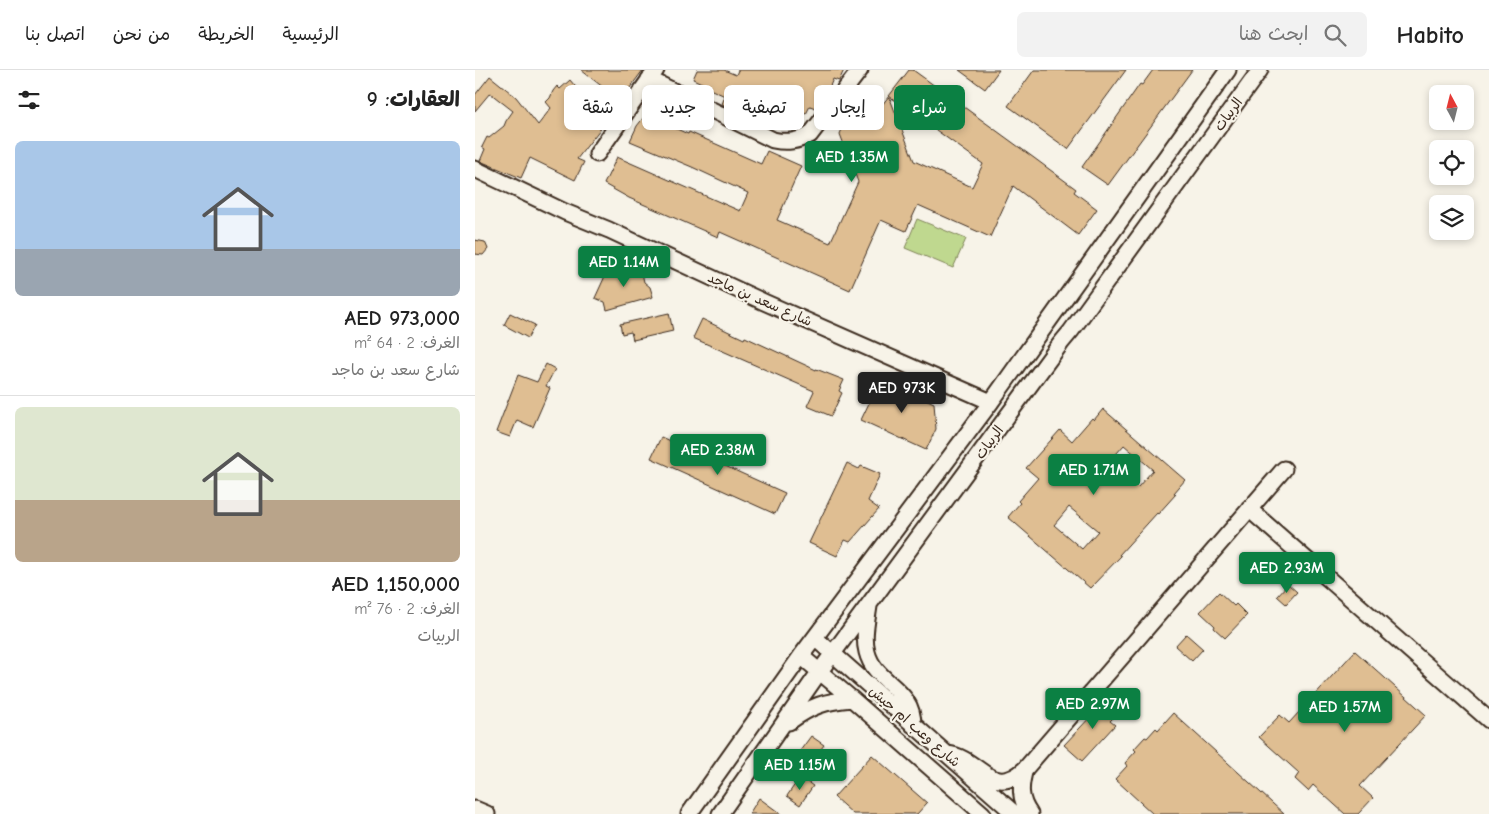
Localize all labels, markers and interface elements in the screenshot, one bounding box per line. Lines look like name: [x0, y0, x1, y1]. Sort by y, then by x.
search box: [1017, 12, 1367, 57]
icon: search: [1321, 21, 1349, 49]
text: Habito: [1397, 21, 1464, 49]
text: ابحث هنا: [1239, 23, 1309, 45]
text: اتصل بنا: [25, 24, 85, 45]
text: من نحن: [113, 24, 170, 45]
text: الخريطة: [198, 24, 254, 45]
text: الرئيسية: [282, 24, 339, 45]
chip: شقة: [564, 85, 632, 130]
chip: جديد: [642, 85, 714, 130]
chip: تصفية: [724, 85, 804, 130]
chip: إيجار: [814, 85, 884, 130]
chip: شراء: [894, 85, 965, 130]
north arrow: [1429, 85, 1474, 130]
map controls: [1429, 85, 1474, 240]
icon: filters: [15, 86, 43, 114]
text: العقارات: 9: [367, 87, 460, 111]
street label: الربيات: [1211, 94, 1246, 134]
pin: AED 1.35M: [795, 140, 909, 183]
button: locate: [1429, 140, 1474, 185]
text: AED 1.35M: [816, 148, 888, 166]
icon: home: [193, 174, 283, 264]
button: layers: [1429, 195, 1474, 240]
pin: AED 1.14M: [567, 246, 681, 288]
text: AED 1.14M: [589, 253, 659, 271]
street label: شارع سعد بن ماجد: [705, 269, 815, 331]
text: AED 973,000: [345, 306, 460, 330]
text: الغرف: 2 · 64 m²: [354, 334, 460, 352]
text: شارع سعد بن ماجد: [332, 361, 460, 379]
pin: AED 973K: [850, 372, 954, 414]
text: AED 973K: [869, 379, 935, 397]
street label: الربيات: [972, 422, 1007, 462]
pin: AED 2.38M: [661, 434, 775, 476]
icon: home: [193, 439, 283, 529]
text: AED 2.38M: [681, 441, 755, 459]
pin: AED 1.71M: [1037, 454, 1151, 496]
text: AED 1.71M: [1059, 461, 1129, 479]
pin: AED 2.93M: [1230, 552, 1344, 594]
text: AED 2.93M: [1250, 559, 1324, 577]
text: AED 1,150,000: [332, 572, 460, 596]
text: الغرف: 2 · 76 m²: [354, 600, 460, 618]
text: الربيات: [418, 627, 460, 645]
street label: شارع وعب ام حيش: [864, 682, 964, 772]
pin: AED 2.97M: [1036, 688, 1150, 730]
pin: AED 1.57M: [1288, 690, 1402, 733]
text: AED 2.97M: [1056, 695, 1130, 713]
text: AED 1.57M: [1309, 698, 1381, 716]
pin: AED 1.15M: [743, 748, 857, 791]
text: AED 1.15M: [765, 756, 835, 774]

